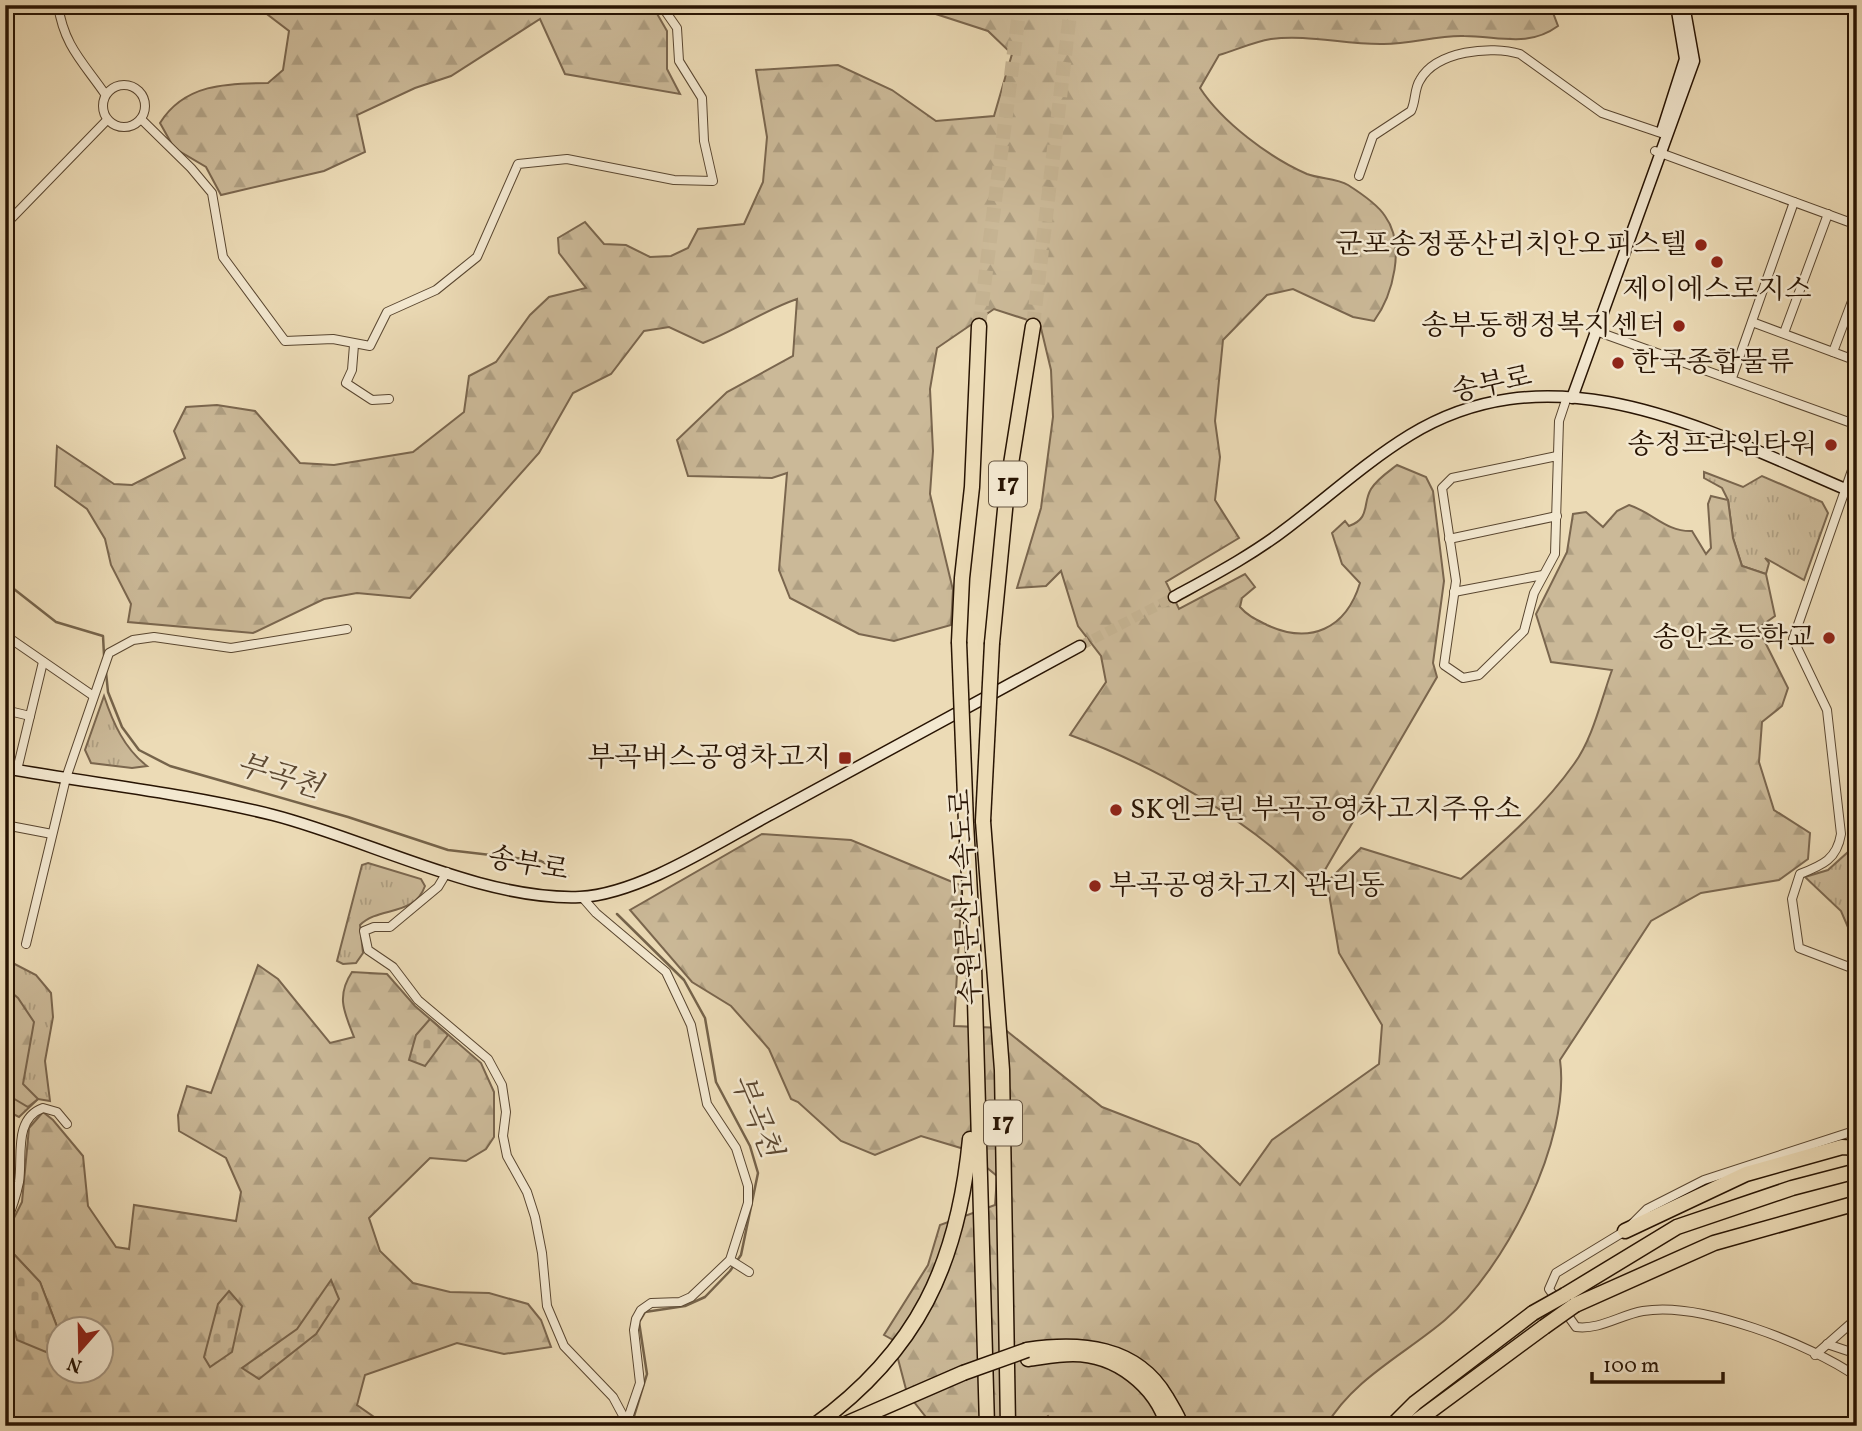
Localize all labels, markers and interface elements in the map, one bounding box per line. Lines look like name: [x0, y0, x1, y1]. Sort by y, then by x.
place label: 군포송정풍산리치안오피스텔: [1335, 226, 1687, 265]
marker: 군포송정풍산리치안오피스텔: [1693, 237, 1709, 253]
marker: 제이에스로지스: [1709, 254, 1725, 270]
place label: 제이에스로지스: [1622, 271, 1812, 310]
place label: 송부동행정복지센터: [1422, 307, 1665, 346]
marker: 송부동행정복지센터: [1671, 318, 1687, 334]
place label: 한국종합물류: [1632, 344, 1794, 383]
marker: 한국종합물류: [1610, 355, 1626, 371]
street label: 송부로: [1448, 357, 1536, 413]
place label: 송정프라임타워: [1628, 426, 1817, 465]
marker: 송정프라임타워: [1823, 437, 1839, 453]
road number: 17: [989, 462, 1027, 506]
place label: 송안초등학교: [1653, 619, 1815, 658]
marker: 송안초등학교: [1821, 630, 1837, 646]
place label: 부곡버스공영차고지: [588, 739, 831, 778]
water label: 부곡천: [231, 744, 329, 810]
marker: 부곡버스공영차고지: [837, 750, 853, 766]
street label: 수원문산고속도로: [942, 788, 992, 1006]
place label: SK엔크린 부곡공영차고지주유소: [1130, 791, 1522, 830]
marker: SK엔크린 부곡공영차고지주유소: [1108, 802, 1124, 818]
street label: 송부로: [485, 839, 571, 891]
place label: 부곡공영차고지 관리동: [1109, 867, 1385, 906]
marker: 부곡공영차고지 관리동: [1087, 878, 1103, 894]
water label: 부곡천: [719, 1068, 792, 1166]
road number: 17: [984, 1100, 1022, 1146]
north arrow: [46, 1316, 116, 1386]
scale bar: [1592, 1340, 1724, 1384]
text: N: [64, 1349, 86, 1379]
text: 100 m: [1603, 1352, 1660, 1381]

